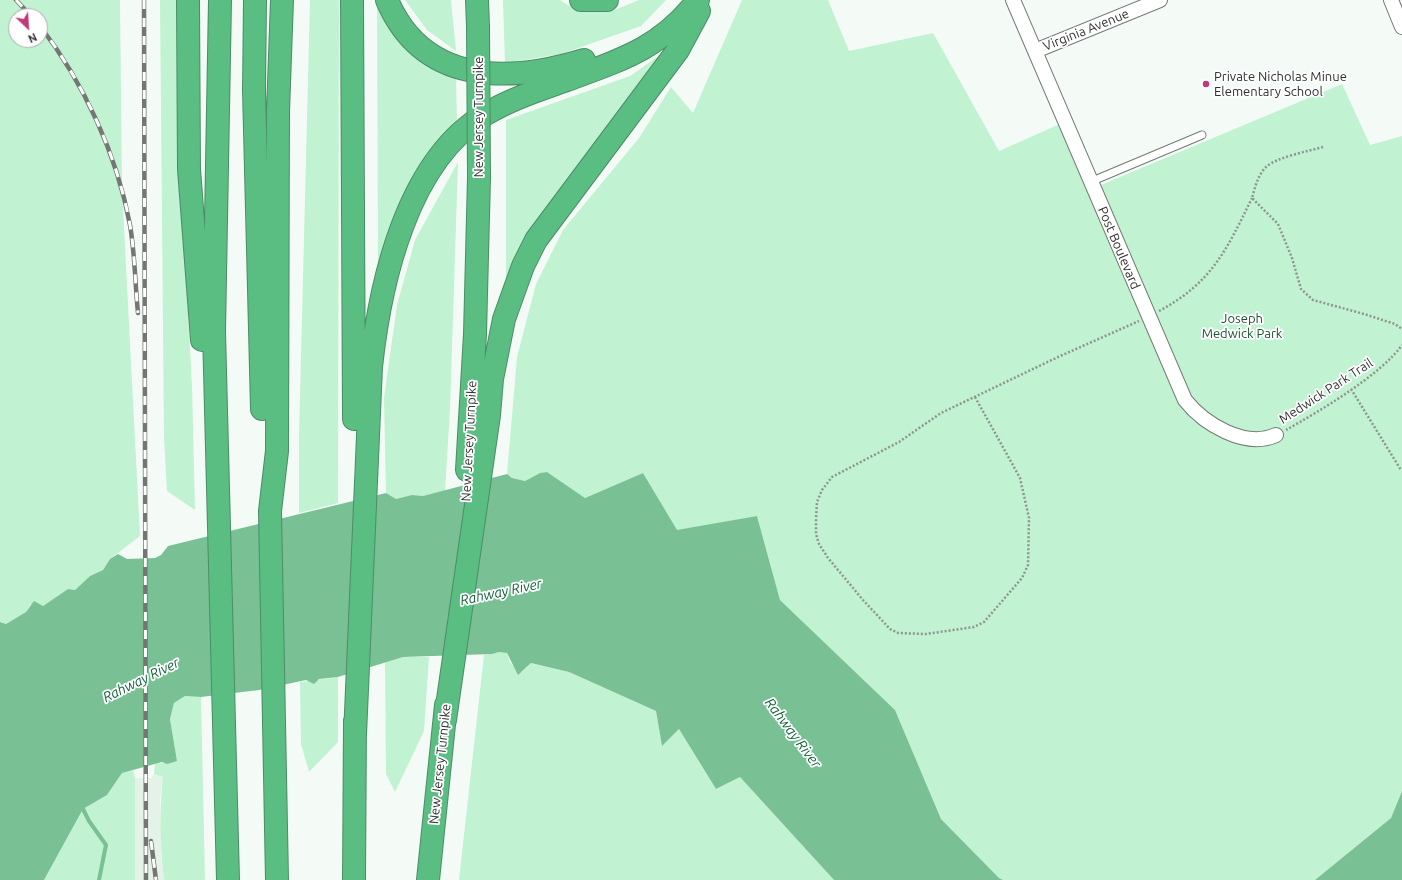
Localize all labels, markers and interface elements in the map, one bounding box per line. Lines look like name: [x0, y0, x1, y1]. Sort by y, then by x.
street label: Virginia Avenue: [1041, 6, 1131, 54]
north arrow: [8, 8, 48, 48]
text: N: [26, 31, 39, 45]
street label: New Jersey Turnpike: [471, 56, 487, 178]
place label: Private Nicholas Minue Elementary School: [1214, 69, 1347, 100]
marker: Private Nicholas Minue Elementary School: [1201, 79, 1211, 89]
street label: Post Boulevard: [1095, 204, 1143, 292]
park label: Joseph Medwick Park: [1202, 311, 1282, 342]
street label: Medwick Park Trail: [1276, 355, 1376, 427]
street label: New Jersey Turnpike: [458, 380, 480, 502]
water label: Rahway River: [459, 575, 543, 609]
water label: Rahway River: [100, 654, 182, 706]
water label: Rahway River: [761, 695, 825, 771]
street label: New Jersey Turnpike: [426, 703, 454, 825]

